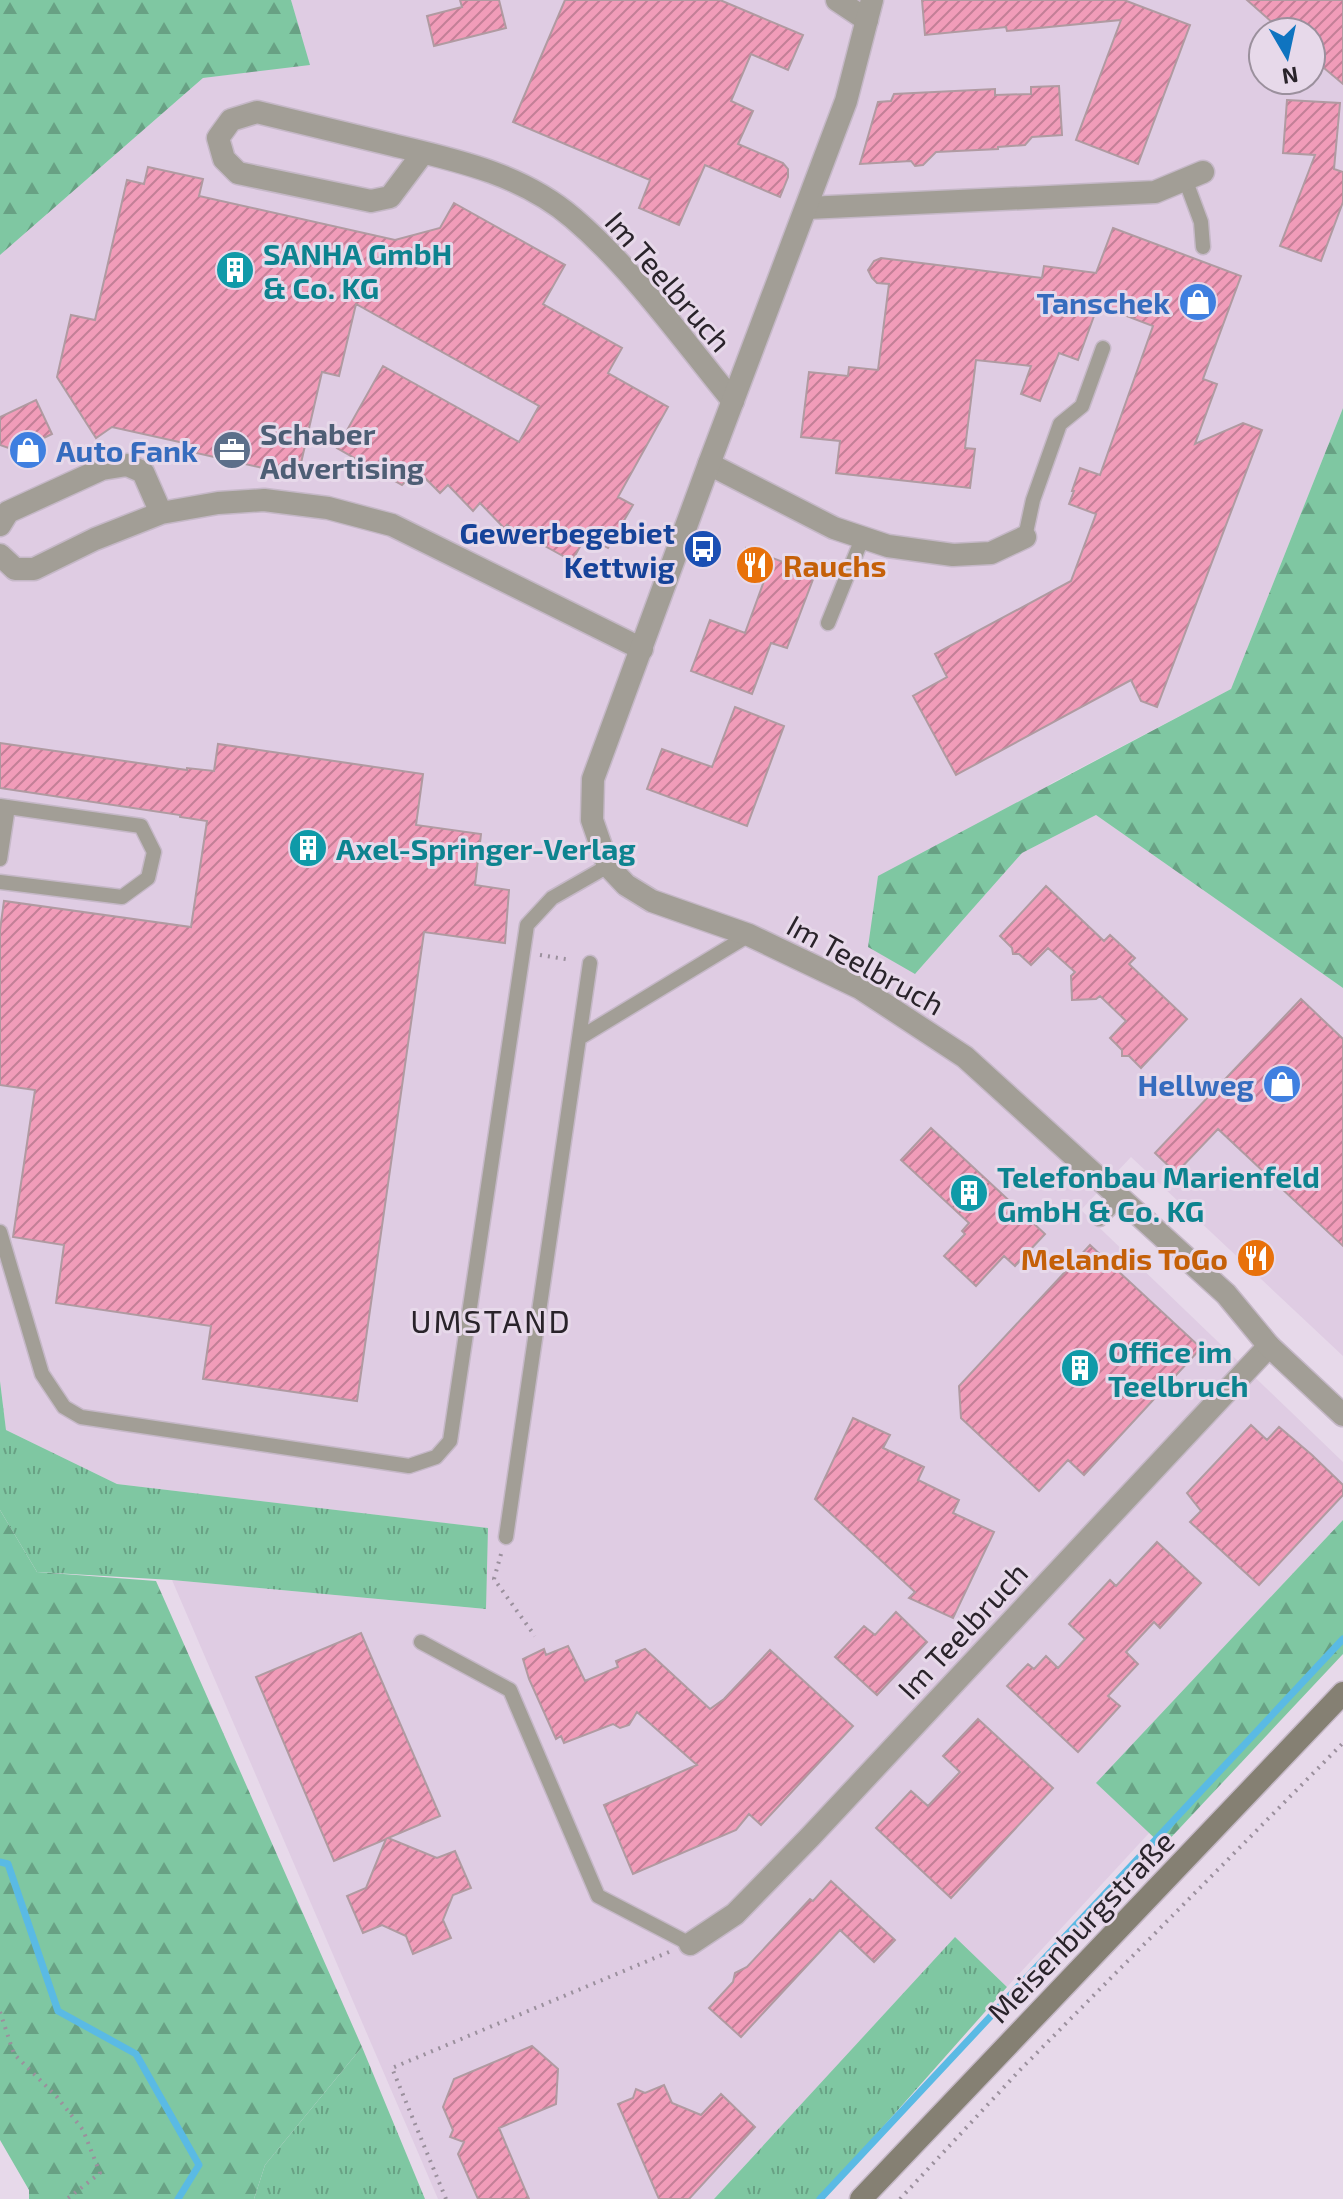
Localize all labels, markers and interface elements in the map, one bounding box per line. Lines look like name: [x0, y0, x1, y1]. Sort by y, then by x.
north arrow: [1247, 16, 1327, 96]
text: N: [1280, 63, 1300, 91]
street label: Im Teelbruch: [598, 204, 740, 358]
place label: SANHA GmbH & Co. KG: [263, 235, 452, 305]
building icon: SANHA GmbH & Co. KG: [214, 249, 256, 291]
shop icon: Tanschek: [1177, 281, 1219, 323]
place label: Tanschek: [1037, 284, 1170, 320]
place label: Schaber Advertising: [260, 415, 425, 485]
shop icon: Auto Fank: [7, 429, 49, 471]
office icon: Schaber Advertising: [211, 429, 253, 471]
place label: Auto Fank: [56, 432, 198, 468]
place label: Gewerbegebiet Kettwig: [459, 514, 676, 584]
bus stop icon: Gewerbegebiet Kettwig: [682, 528, 724, 570]
restaurant icon: Rauchs: [734, 544, 776, 586]
place label: Rauchs: [783, 547, 887, 583]
building icon: Axel-Springer-Verlag: [287, 827, 329, 869]
place label: Axel-Springer-Verlag: [336, 830, 636, 866]
street label: Im Teelbruch: [781, 906, 951, 1022]
shop icon: Hellweg: [1261, 1063, 1303, 1105]
place label: Hellweg: [1137, 1066, 1255, 1102]
place label: Telefonbau Marienfeld GmbH & Co. KG: [997, 1158, 1320, 1228]
building icon: Telefonbau Marienfeld GmbH & Co. KG: [948, 1172, 990, 1214]
restaurant icon: Melandis ToGo: [1235, 1237, 1277, 1279]
place label: Melandis ToGo: [1021, 1240, 1228, 1276]
district label: UMSTAND: [410, 1301, 572, 1339]
place label: Office im Teelbruch: [1108, 1333, 1248, 1403]
building icon: Office im Teelbruch: [1059, 1347, 1101, 1389]
street label: Im Teelbruch: [890, 1554, 1034, 1706]
street label: Meisenburgstraße: [979, 1822, 1181, 2030]

